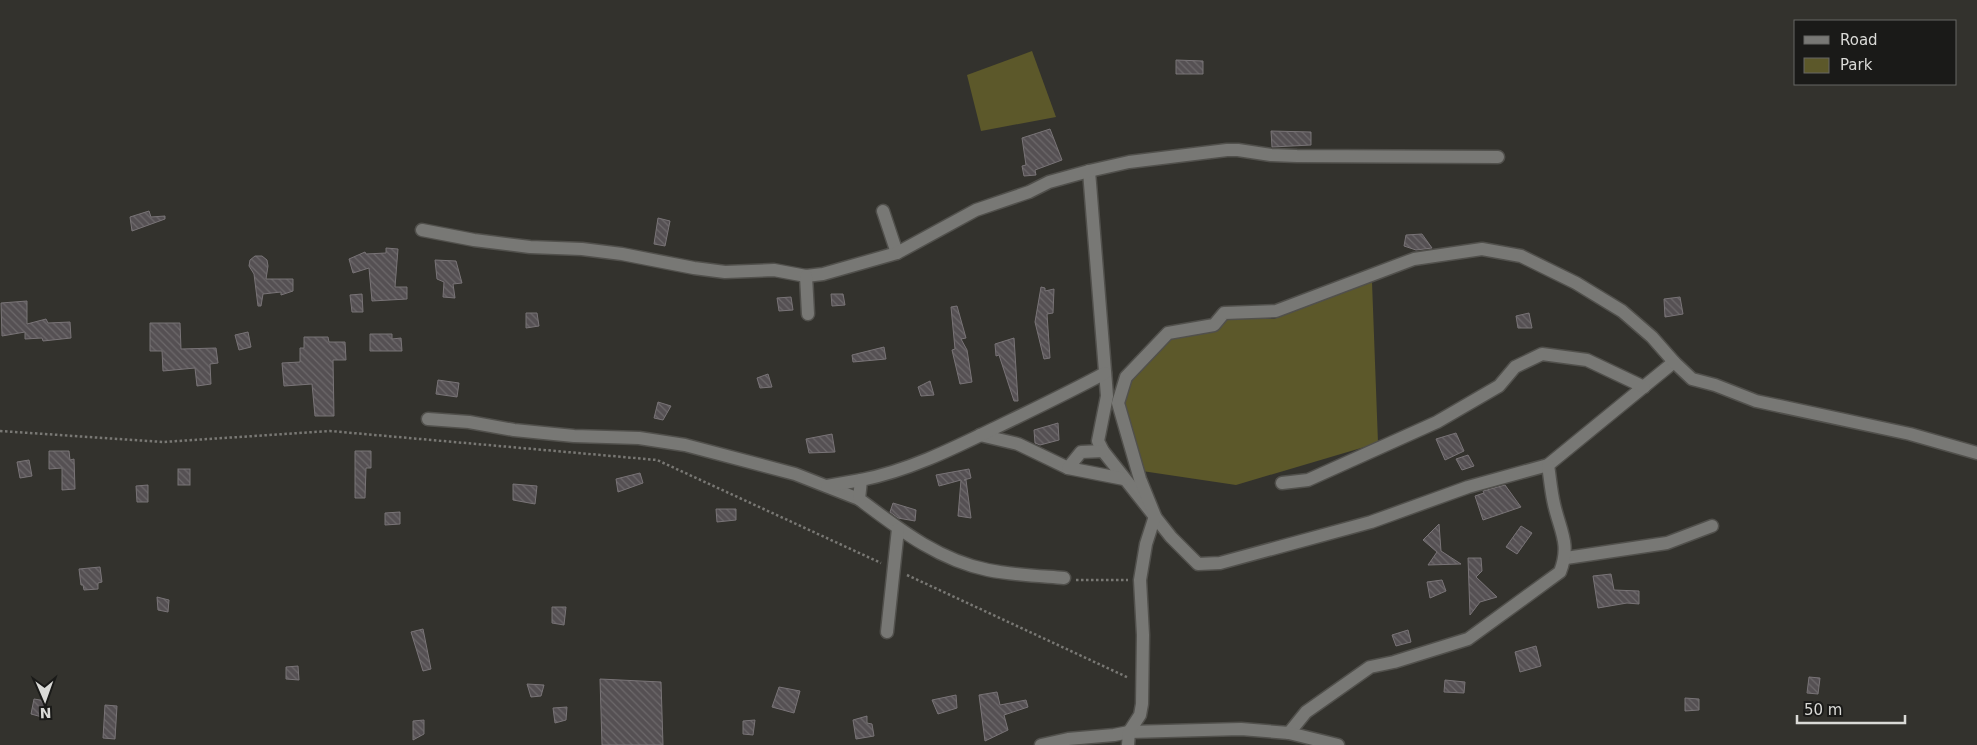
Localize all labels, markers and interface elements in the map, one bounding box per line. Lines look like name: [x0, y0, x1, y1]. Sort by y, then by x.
legend: [1794, 20, 1957, 85]
text: Road: [1840, 31, 1878, 49]
text: Park: [1840, 56, 1873, 74]
north arrow: [20, 675, 70, 725]
scale bar: [1797, 692, 1904, 724]
text: 50 m: [1804, 701, 1842, 719]
text: N: [39, 705, 52, 721]

